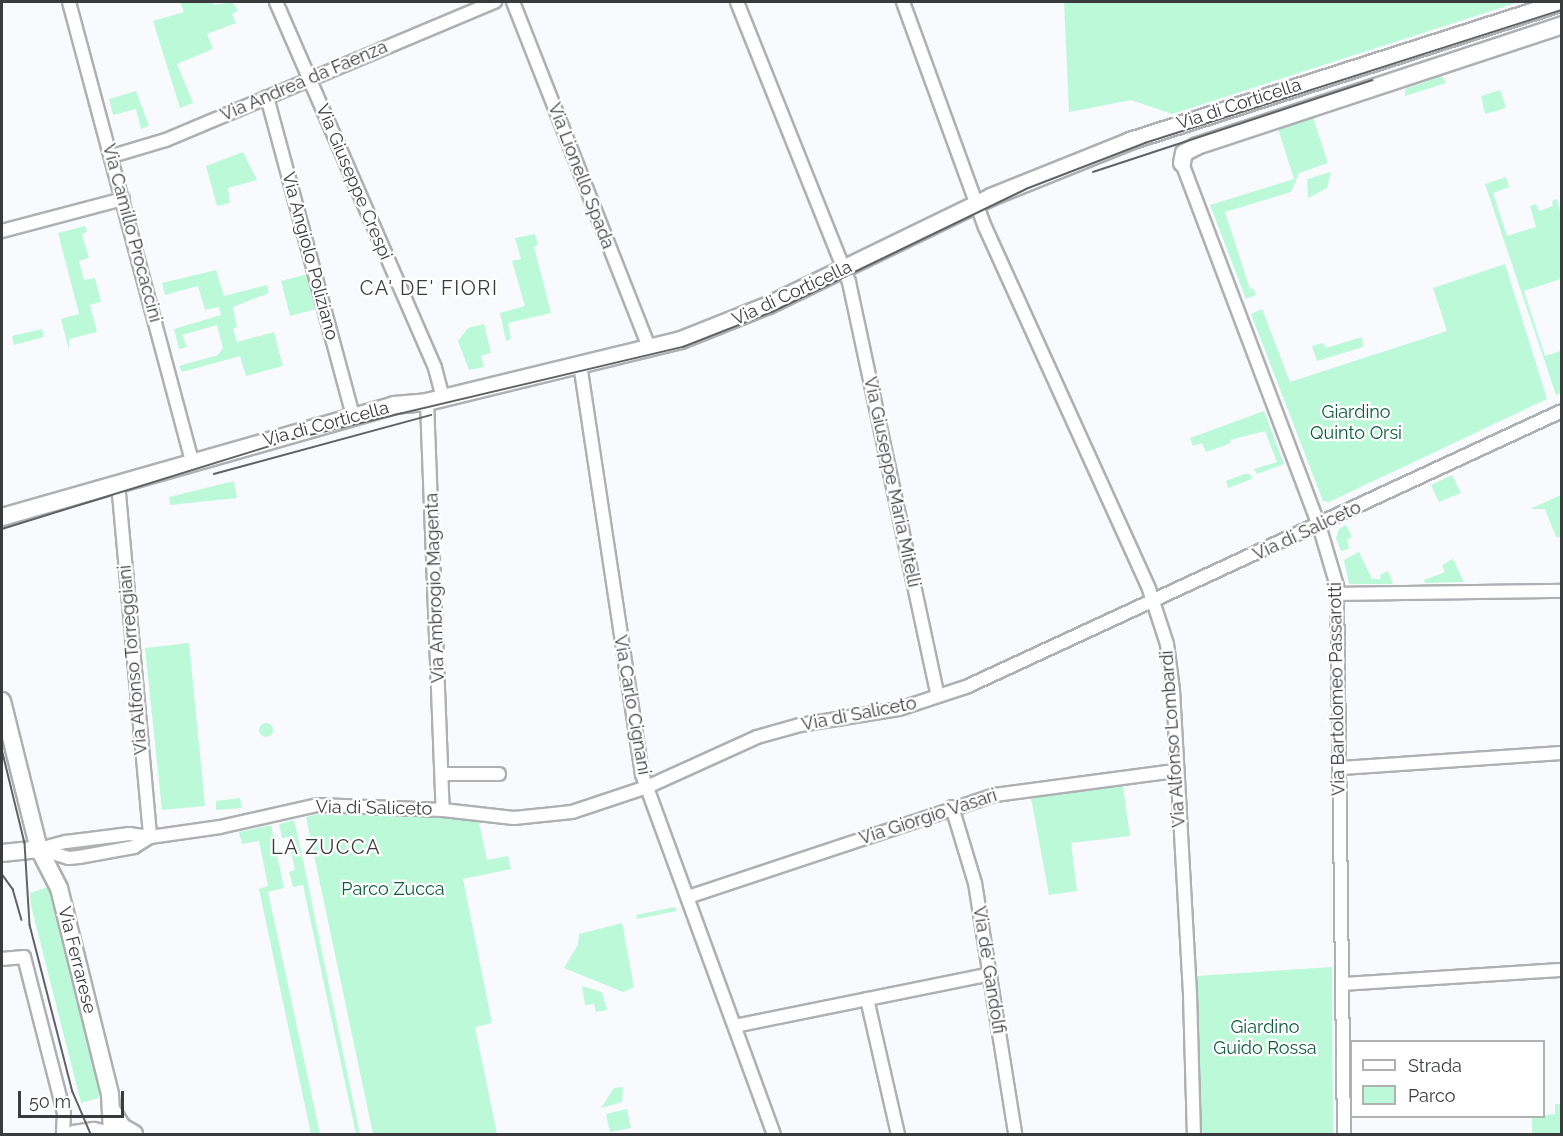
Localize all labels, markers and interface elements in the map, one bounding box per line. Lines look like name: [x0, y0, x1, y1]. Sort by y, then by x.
street label: Via Andrea da Faenza: [217, 36, 391, 126]
street label: Via di Corticella: [1174, 74, 1304, 134]
street label: Via Lionello Spada: [543, 100, 619, 252]
street label: Via Giuseppe Crespi: [311, 101, 397, 263]
street label: Via Camillo Procaccini: [98, 141, 166, 325]
street label: Via Angiolo Poliziano: [277, 169, 343, 343]
street label: Via di Corticella: [729, 256, 855, 330]
district label: CA' DE' FIORI: [359, 276, 499, 300]
street label: Via Giuseppe Maria Mitelli: [859, 375, 925, 589]
street label: Via di Corticella: [261, 397, 391, 451]
park label: Giardino Quinto Orsi: [1310, 402, 1402, 444]
street label: Via Ambrogio Magenta: [421, 492, 449, 684]
street label: Via di Saliceto: [1250, 497, 1364, 565]
street label: Via Alfonso Torreggiani: [114, 564, 152, 756]
street label: Via Bartolomeo Passarotti: [1324, 582, 1350, 796]
street label: Via Carlo Cignani: [609, 634, 655, 776]
street label: Via Alfonso Lombardi: [1156, 649, 1190, 829]
street label: Via di Saliceto: [800, 692, 918, 736]
street label: Via Giorgio Vasari: [856, 784, 1000, 850]
street label: Via di Saliceto: [315, 796, 433, 820]
district label: LA ZUCCA: [271, 835, 381, 859]
park label: Parco Zucca: [341, 878, 445, 900]
street label: Via Ferrarese: [53, 904, 101, 1016]
street label: Via de' Gandolfi: [968, 904, 1010, 1036]
park label: Giardino Guido Rossa: [1213, 1017, 1317, 1060]
legend: [1350, 1040, 1545, 1118]
text: Strada: [1408, 1055, 1462, 1076]
scale bar: [21, 1079, 128, 1117]
text: Parco: [1408, 1085, 1455, 1106]
text: 50 m: [29, 1091, 71, 1112]

